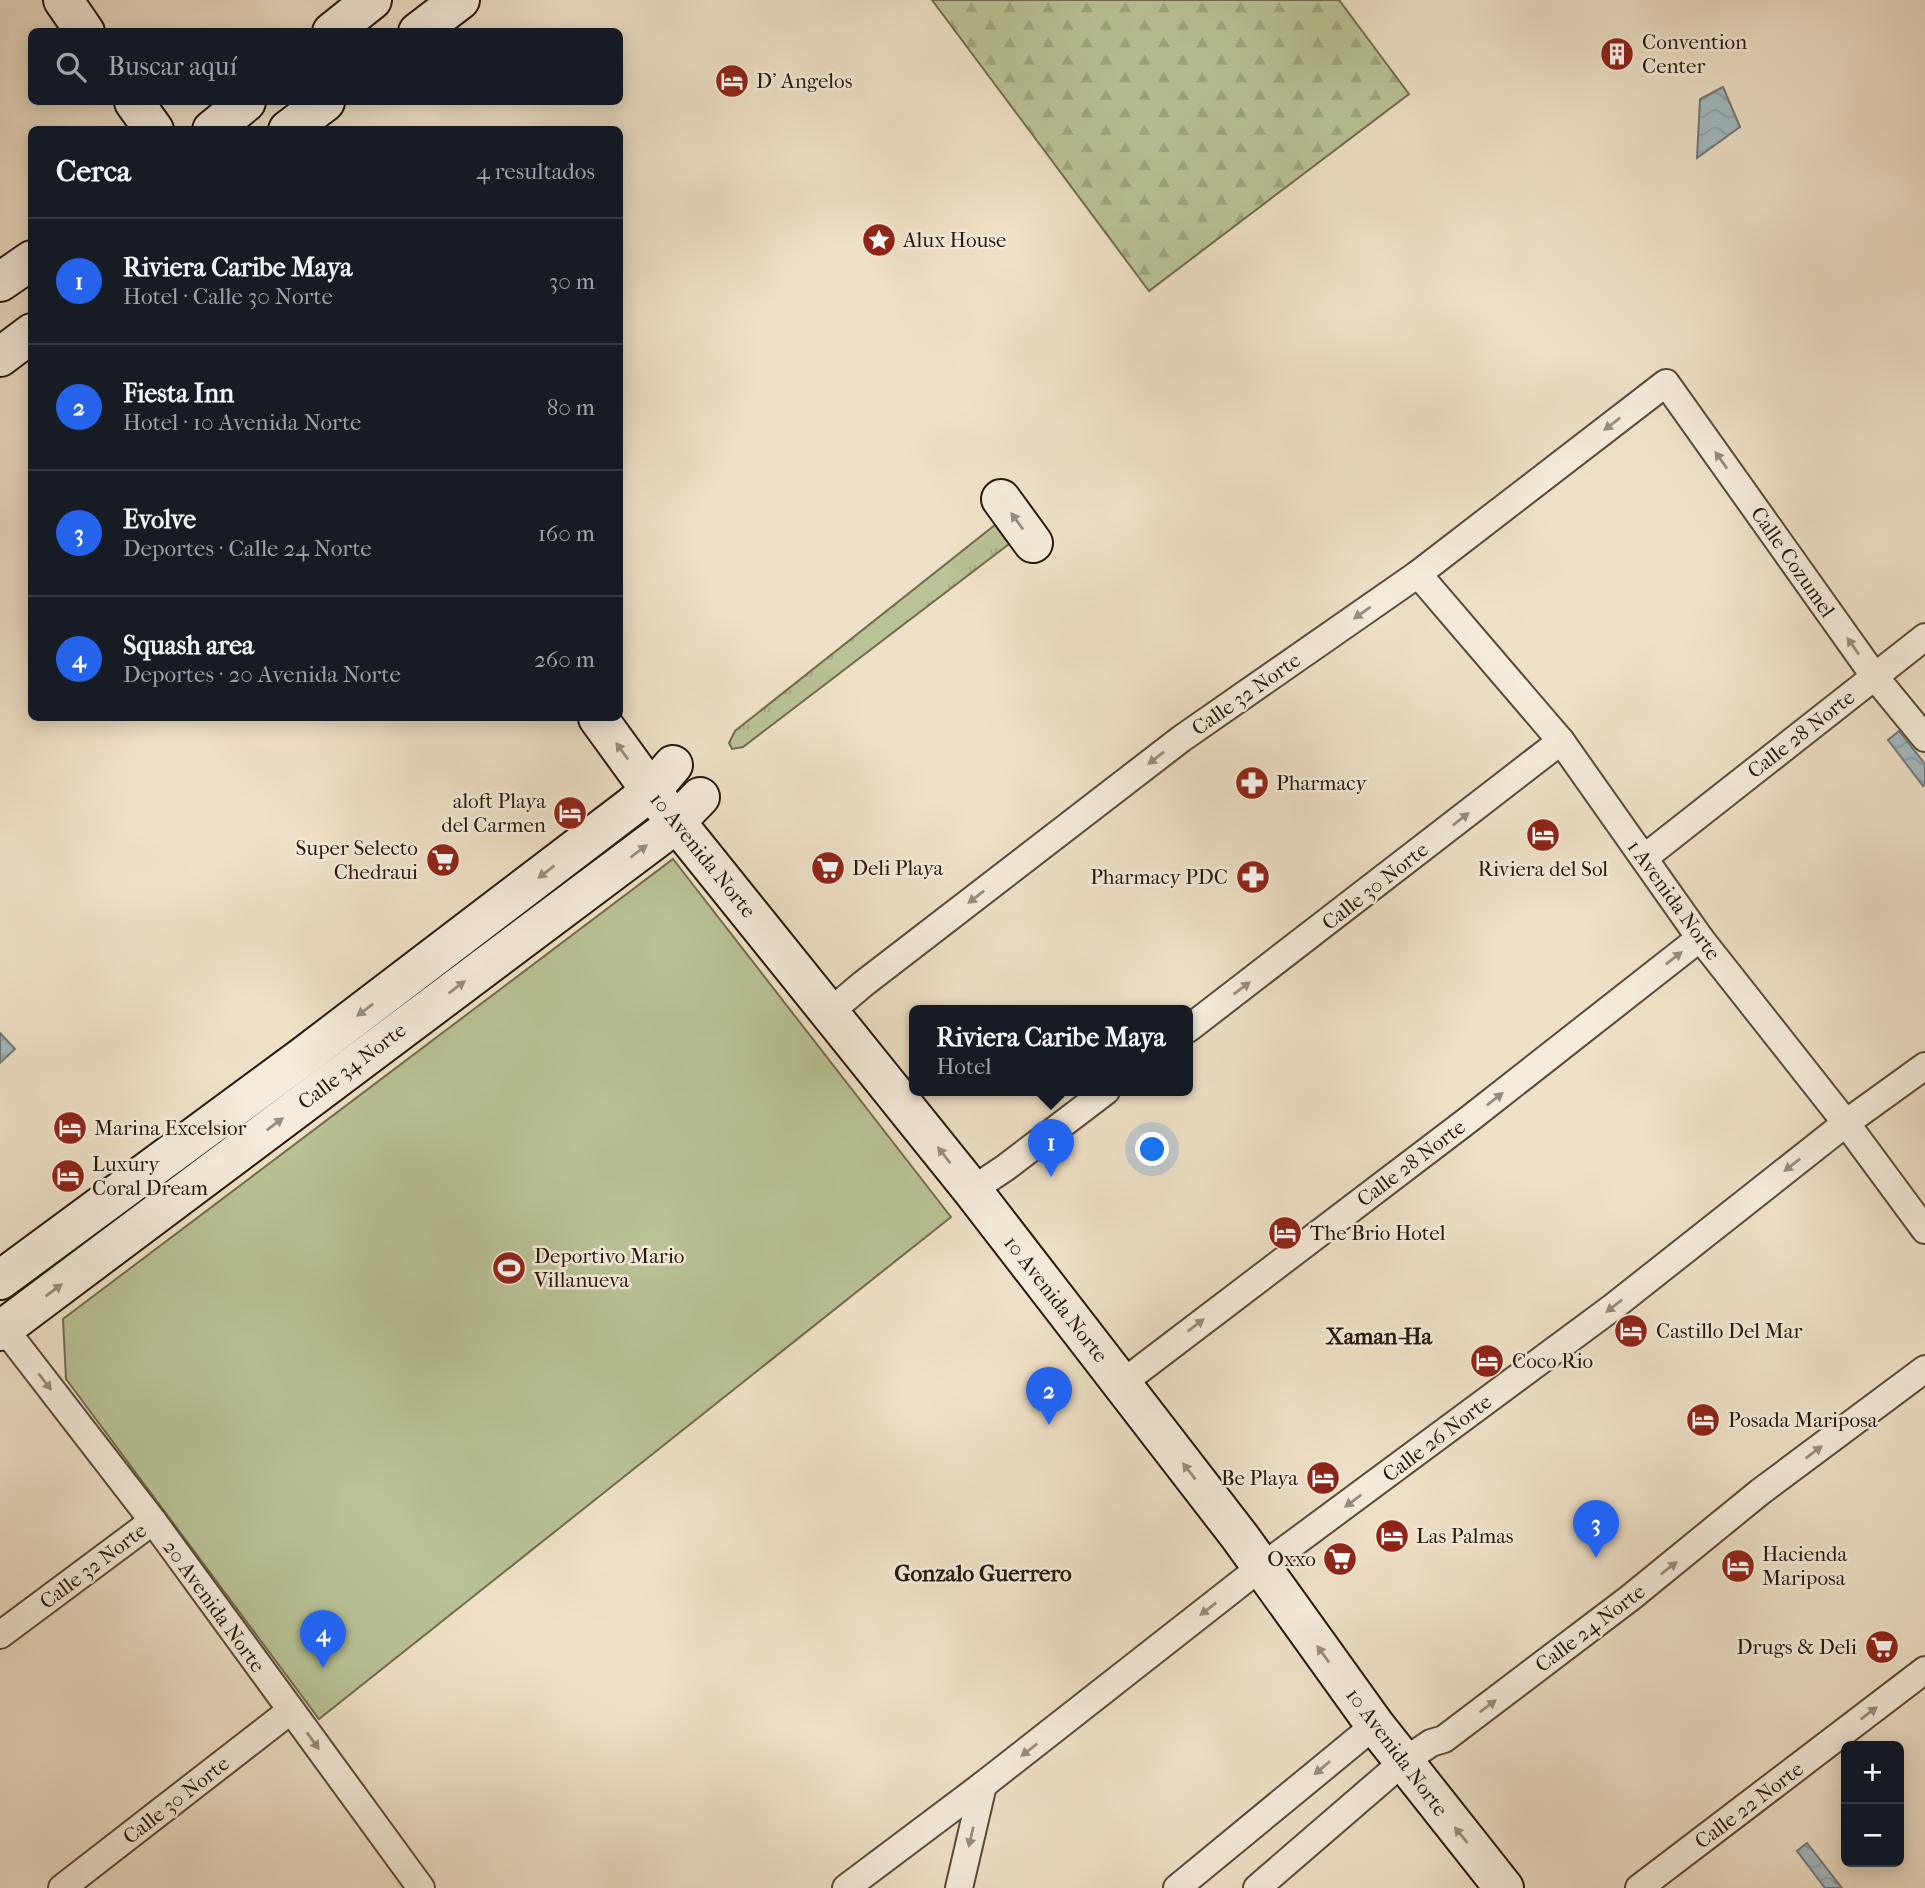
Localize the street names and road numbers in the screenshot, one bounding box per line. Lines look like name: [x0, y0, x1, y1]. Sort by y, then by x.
street label: Calle Cozumel: [1746, 502, 1840, 622]
street label: Calle 32 Norte: [1187, 648, 1305, 740]
street label: Calle 28 Norte: [1743, 685, 1859, 783]
street label: 10 Avenida Norte: [645, 788, 761, 922]
street label: 1 Avenida Norte: [1622, 835, 1726, 965]
street label: Calle 30 Norte: [1317, 837, 1433, 935]
street label: Calle 34 Norte: [293, 1018, 411, 1114]
street label: Calle 28 Norte: [1352, 1115, 1470, 1211]
street label: 10 Avenida Norte: [999, 1231, 1113, 1367]
street label: Calle 26 Norte: [1378, 1389, 1496, 1487]
street label: Calle 32 Norte: [35, 1518, 151, 1614]
street label: 20 Avenida Norte: [158, 1535, 270, 1677]
street label: Calle 24 Norte: [1531, 1579, 1649, 1677]
street label: 10 Avenida Norte: [1341, 1683, 1453, 1821]
street label: Calle 30 Norte: [118, 1751, 234, 1849]
street label: Calle 22 Norte: [1690, 1757, 1808, 1853]

